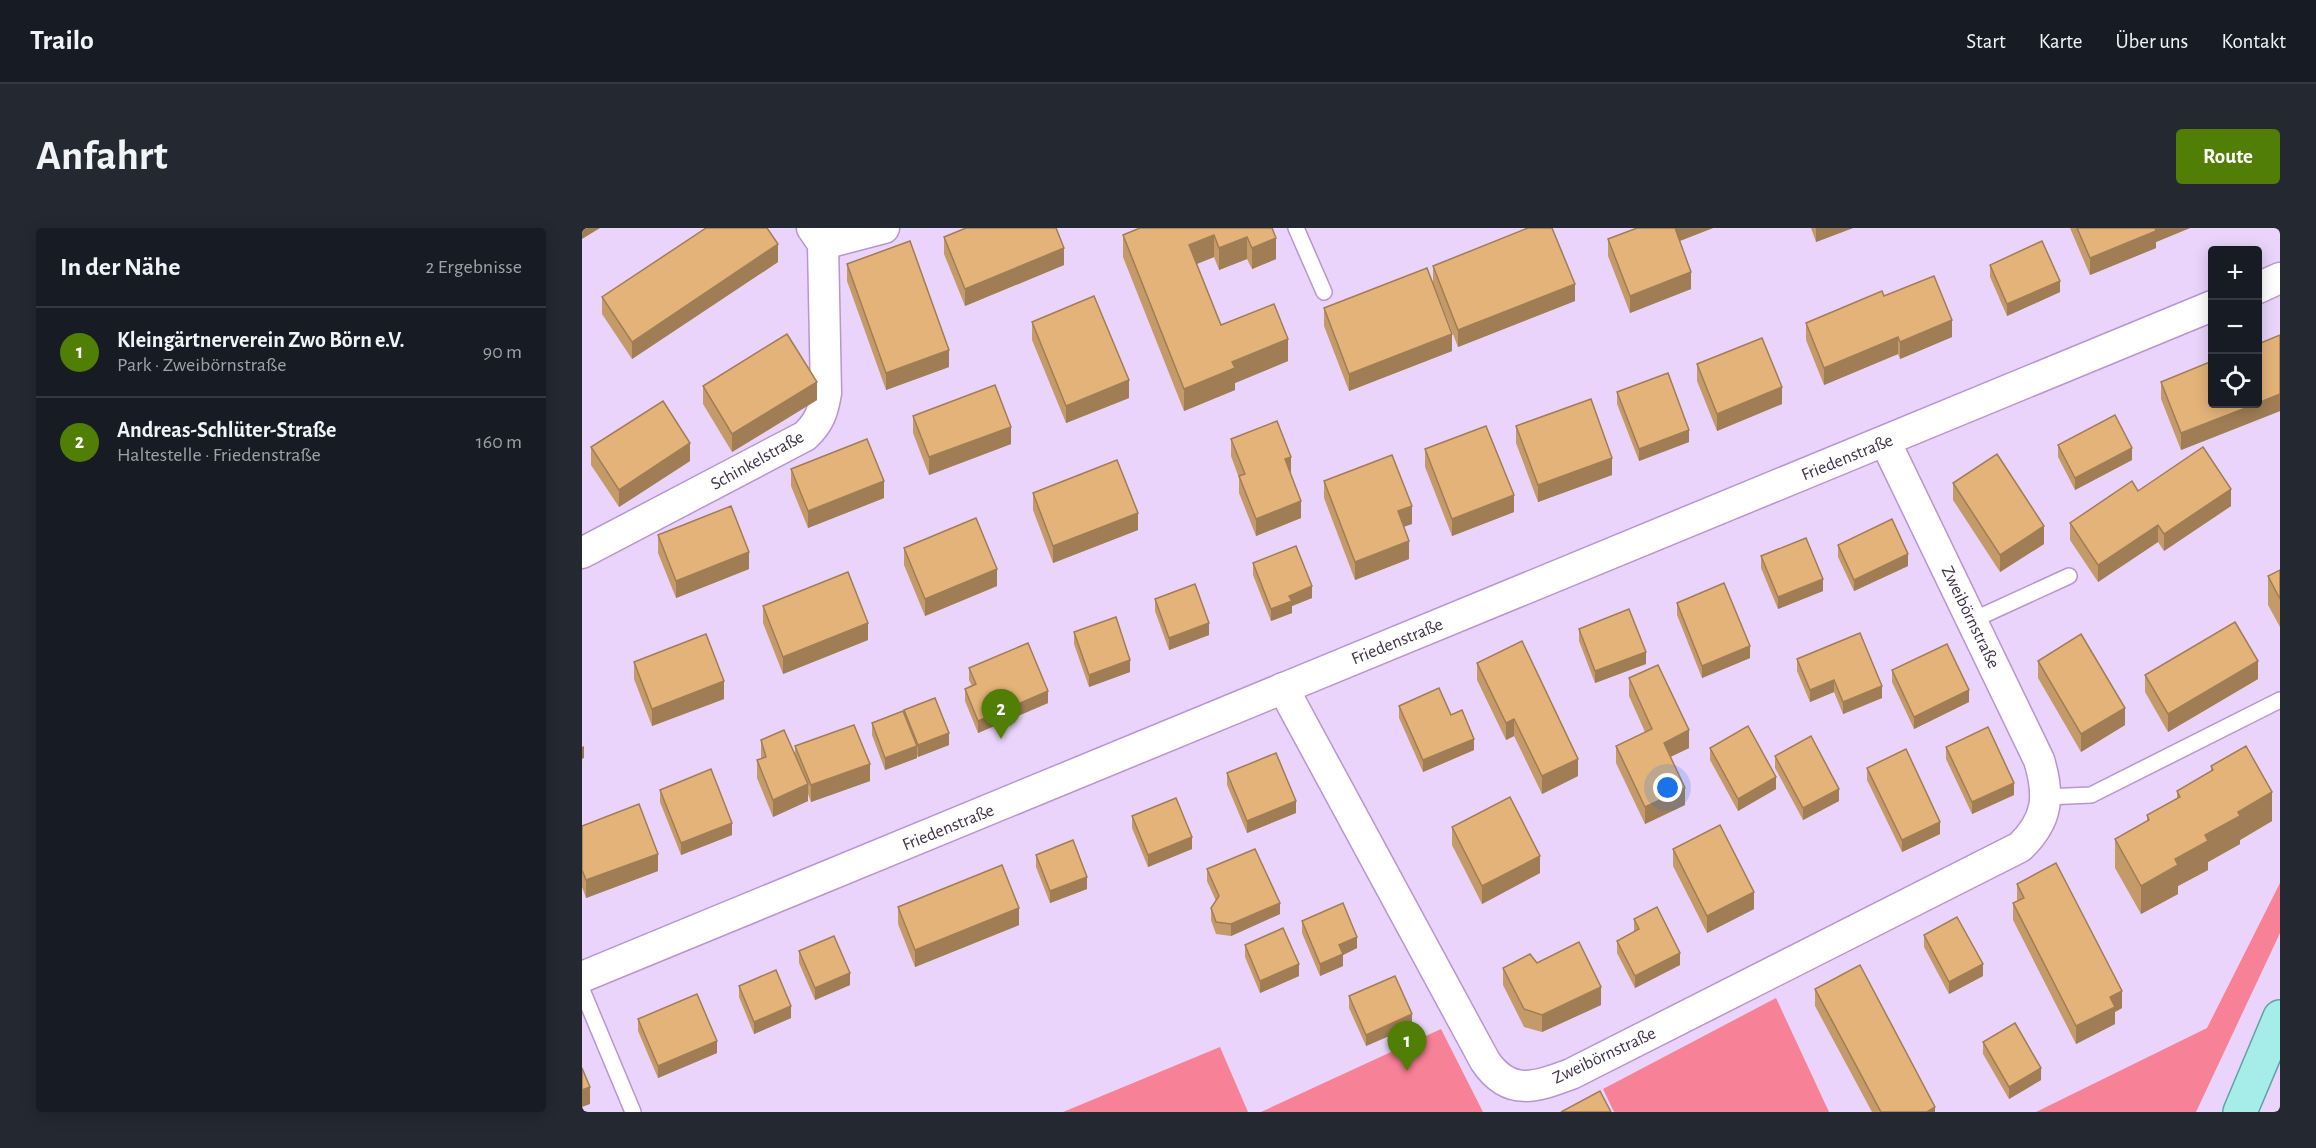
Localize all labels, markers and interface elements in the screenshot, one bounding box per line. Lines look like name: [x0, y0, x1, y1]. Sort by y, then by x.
text: Trailo: [30, 27, 94, 55]
text: Start: [1966, 31, 2006, 52]
text: Karte: [2039, 31, 2082, 52]
text: Über uns: [2115, 31, 2188, 52]
text: Kontakt: [2221, 31, 2286, 52]
button: Route: [2176, 129, 2280, 184]
text: Anfahrt: [36, 135, 168, 177]
map controls: [2208, 246, 2262, 408]
button: +: [2208, 246, 2262, 300]
text: In der Nähe: [60, 254, 180, 280]
text: 2 Ergebnisse: [425, 257, 522, 277]
button: −: [2208, 300, 2262, 354]
text: Kleingärtnerverein Zwo Börn e.V.: [117, 329, 404, 351]
text: 1: [76, 342, 83, 362]
text: 90 m: [483, 342, 522, 362]
button: locate: [2208, 354, 2262, 408]
text: Park · Zweibörnstraße: [117, 355, 286, 375]
text: Andreas-Schlüter-Straße: [117, 419, 336, 441]
street label: Schinkelstraße: [708, 428, 807, 494]
street label: Friedenstraße: [1799, 431, 1896, 484]
text: 2: [75, 432, 84, 452]
text: 160 m: [476, 432, 522, 452]
text: Haltestelle · Friedenstraße: [117, 445, 321, 465]
street label: Zweibörnstraße: [1938, 563, 2003, 671]
street label: Friedenstraße: [1349, 615, 1446, 668]
pin: 2: [982, 690, 1020, 739]
your location: [1653, 773, 1682, 802]
street label: Friedenstraße: [900, 801, 997, 854]
pin: 1: [1388, 1022, 1426, 1071]
street label: Zweibörnstraße: [1550, 1024, 1659, 1088]

